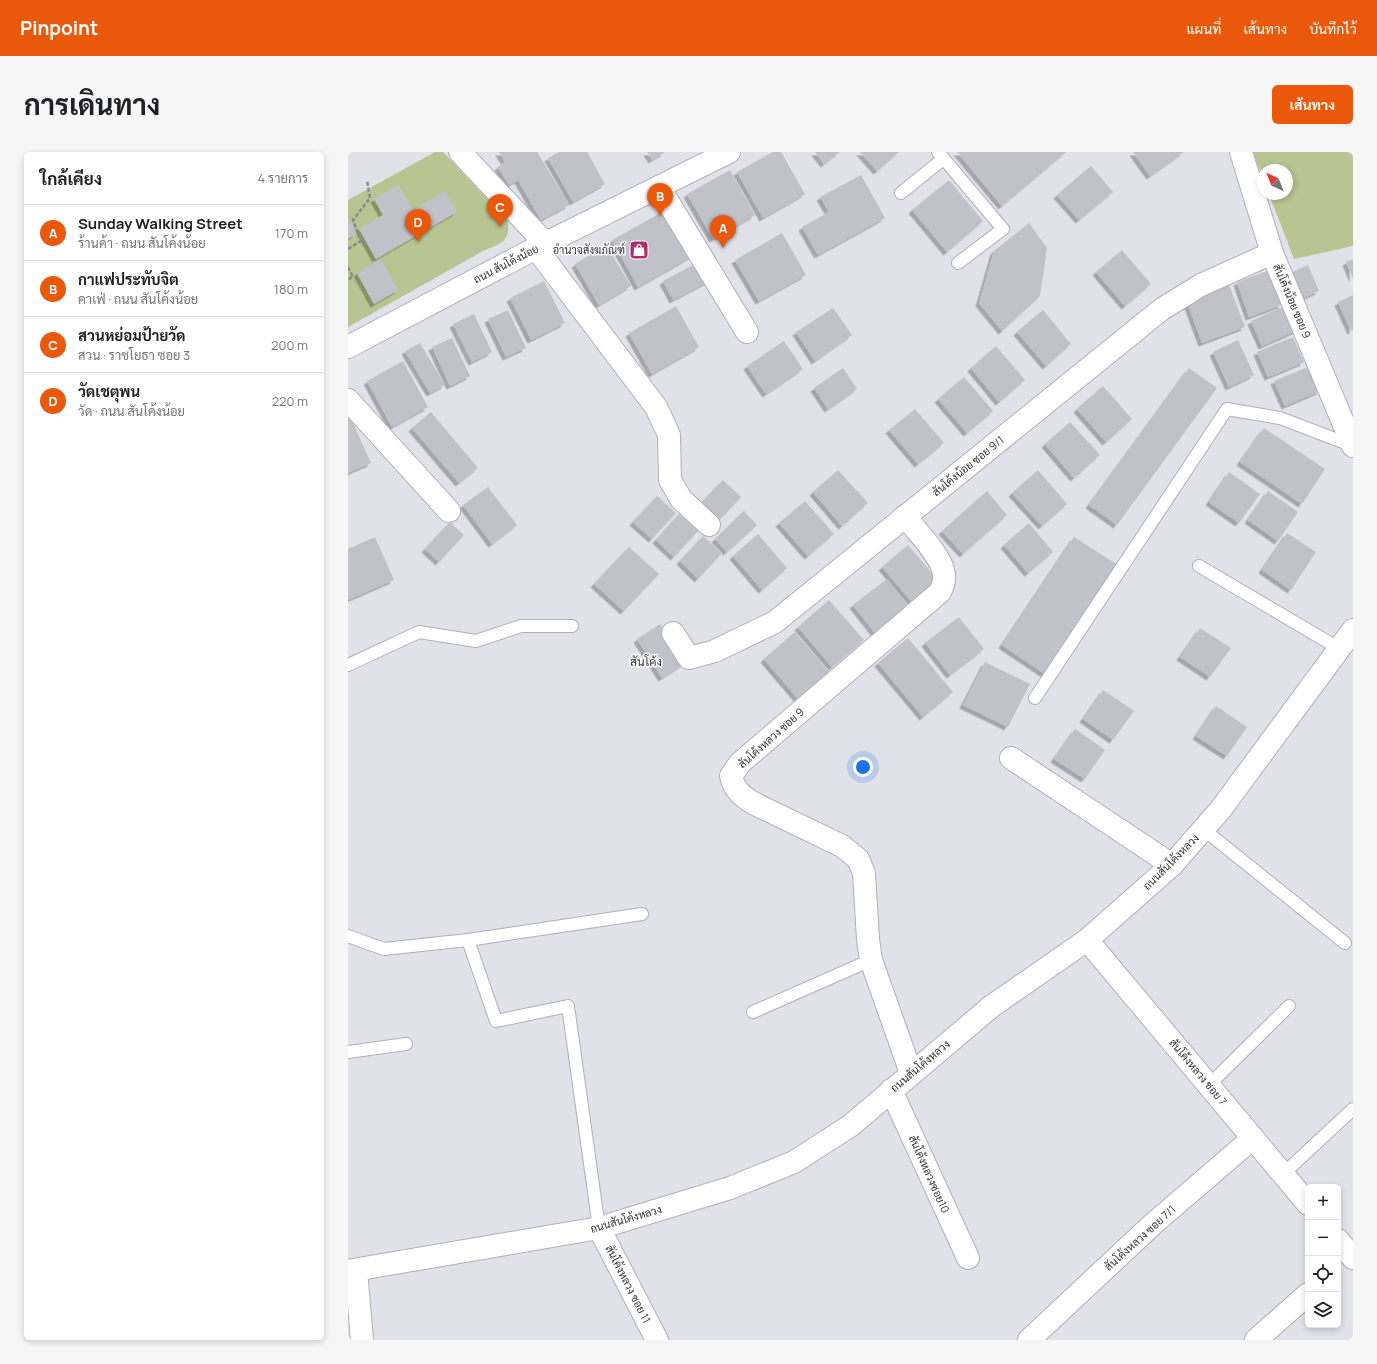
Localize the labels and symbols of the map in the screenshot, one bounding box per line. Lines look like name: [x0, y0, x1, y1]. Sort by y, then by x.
north arrow: [1257, 164, 1293, 200]
pin: B: [647, 183, 673, 216]
pin: C: [487, 194, 513, 227]
pin: D: [405, 209, 431, 242]
pin: A: [710, 215, 736, 248]
shop icon: อำนาจสังฆภัณฑ์: [628, 239, 650, 261]
street label: ถนน สันโค้งน้อย: [470, 241, 541, 286]
place label: อำนาจสังฆภัณฑ์: [553, 242, 625, 257]
street label: สันโค้งน้อย ซอย 9: [1270, 261, 1315, 341]
street label: สันโค้งน้อย ซอย 9/1: [929, 432, 1007, 499]
district label: สันโค้ง: [630, 653, 662, 670]
street label: สันโค้งหลวง ซอย 9: [734, 704, 807, 771]
your location: [853, 757, 873, 777]
street label: ถนนสันโค้งหลวง: [1139, 830, 1202, 893]
street label: สันโค้งหลวง ซอย 7: [1166, 1035, 1231, 1108]
street label: ถนนสันโค้งหลวง: [887, 1036, 953, 1095]
street label: สันโค้งหลวงซอย10: [906, 1133, 953, 1215]
street label: ถนนสันโค้งหลวง: [588, 1201, 663, 1236]
street label: สันโค้งหลวง ซอย 7/1: [1101, 1202, 1179, 1274]
street label: สันโค้งหลวง ซอย 11: [602, 1242, 655, 1325]

